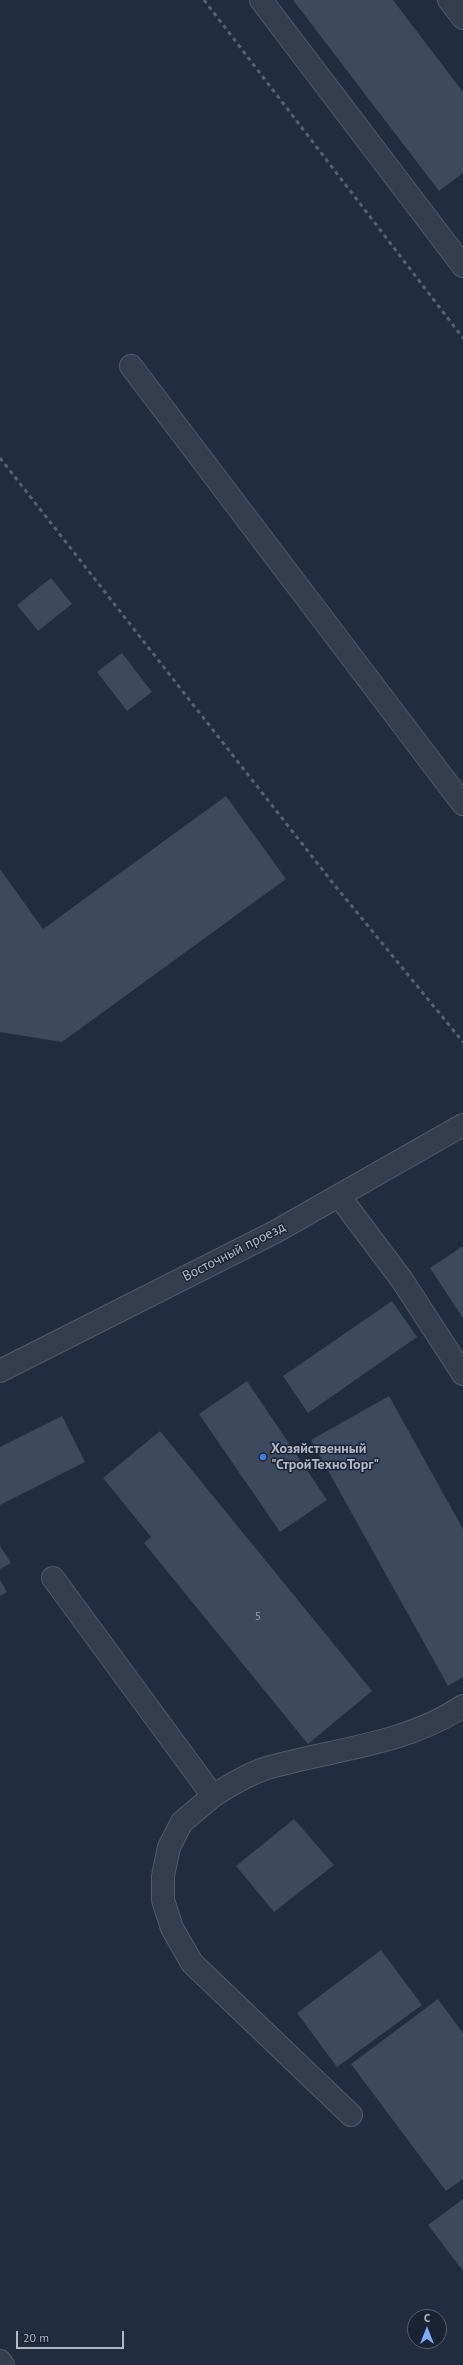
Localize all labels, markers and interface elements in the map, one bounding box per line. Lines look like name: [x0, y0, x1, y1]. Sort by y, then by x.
street label: Восточный проезд: [180, 1219, 288, 1285]
place label: Хозяйственный "СтройТехноТорг": [271, 1441, 379, 1474]
marker: Хозяйственный "СтройТехноТорг": [258, 1452, 268, 1462]
house number: 5: [255, 1610, 261, 1624]
north arrow: [407, 2309, 447, 2349]
text: С: [424, 2311, 430, 2325]
scale bar: [18, 2323, 126, 2349]
text: 20 m: [23, 2330, 49, 2345]

